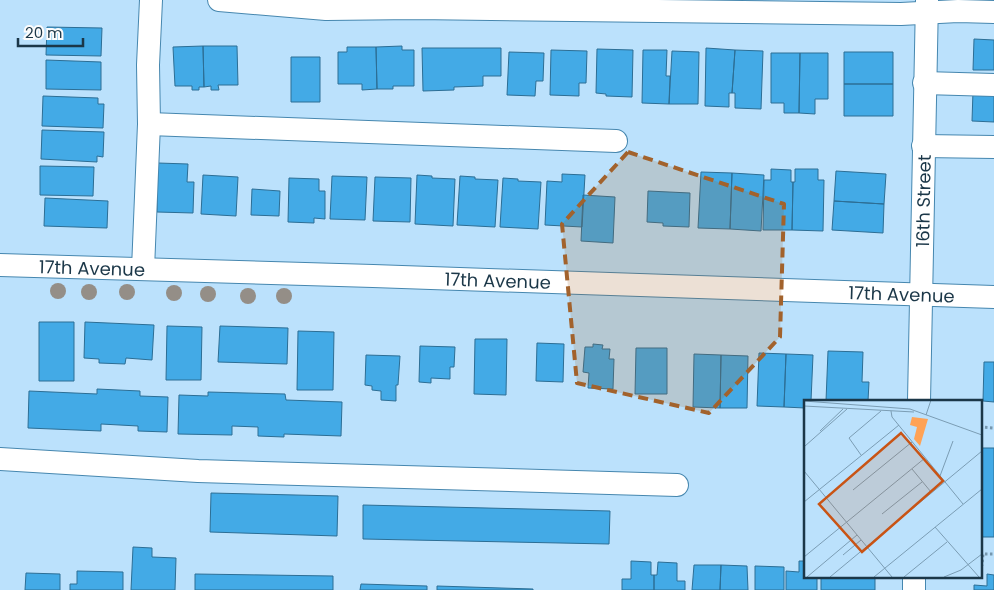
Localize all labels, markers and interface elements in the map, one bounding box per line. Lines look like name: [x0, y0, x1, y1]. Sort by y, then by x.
scale bar: [18, 15, 82, 47]
text: 20 m: [25, 22, 63, 43]
street label: 16th Street: [910, 154, 936, 248]
street label: 17th Avenue: [39, 254, 145, 282]
street label: 17th Avenue: [444, 266, 551, 295]
street label: 17th Avenue: [848, 280, 955, 308]
inset map: [804, 400, 982, 578]

